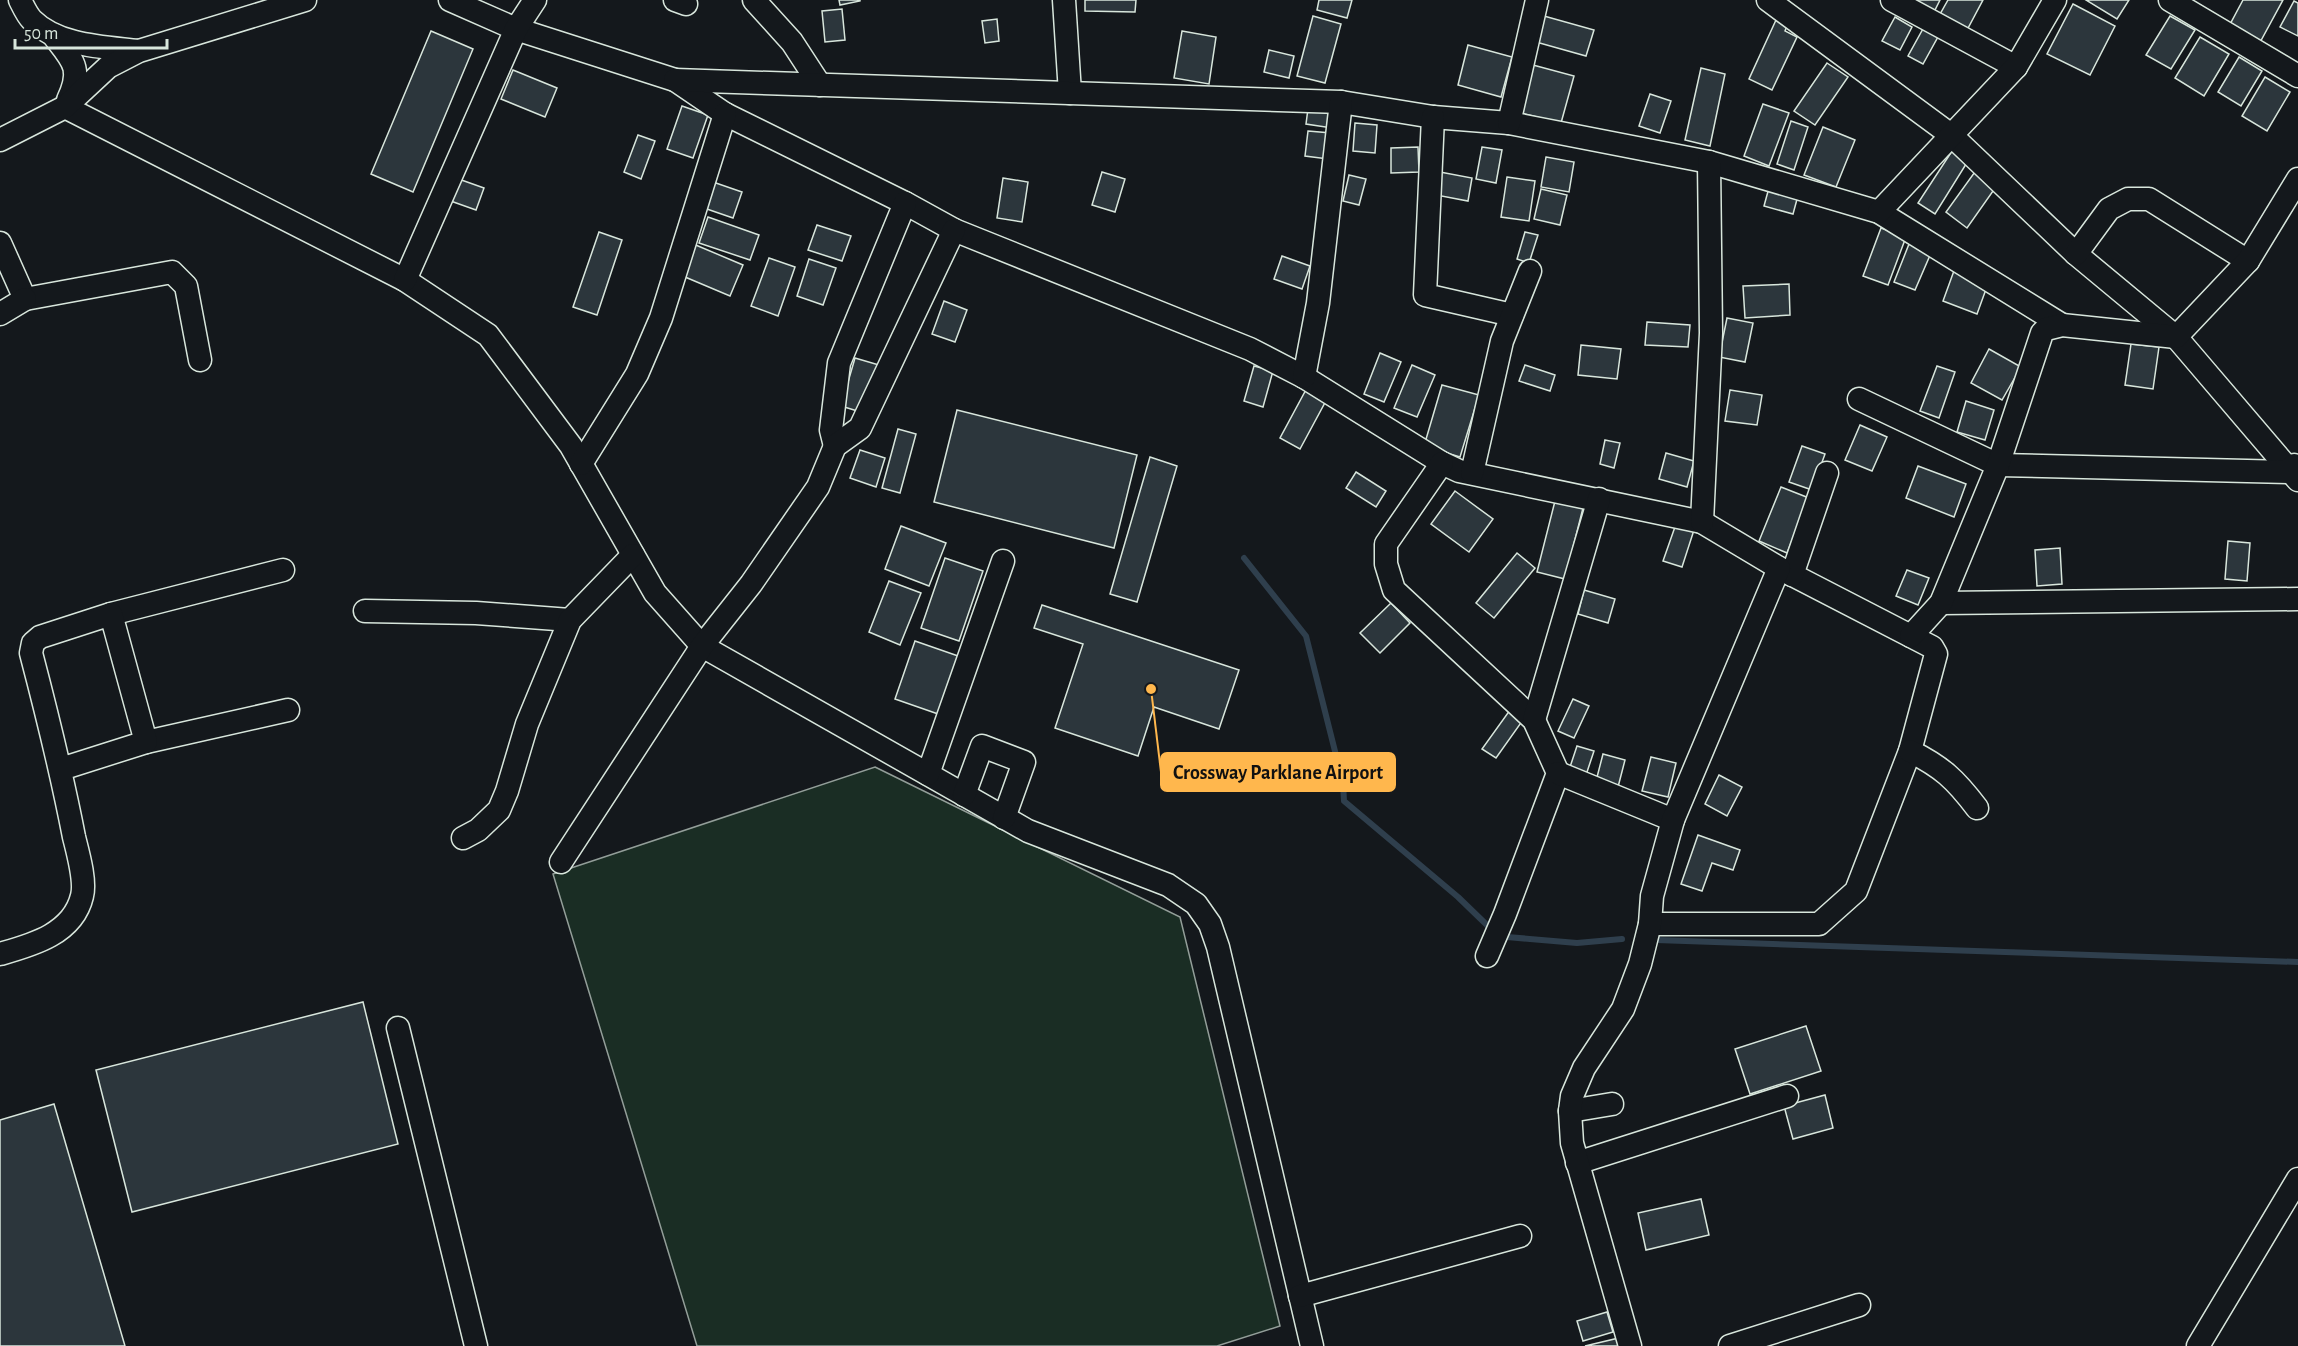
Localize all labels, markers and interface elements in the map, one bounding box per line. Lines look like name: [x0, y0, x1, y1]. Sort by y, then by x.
scale bar: [15, 12, 166, 50]
text: 50 m: [24, 25, 58, 43]
callout: Crossway Parklane Airport: [1161, 753, 1395, 791]
text: Crossway Parklane Airport: [1173, 763, 1383, 783]

